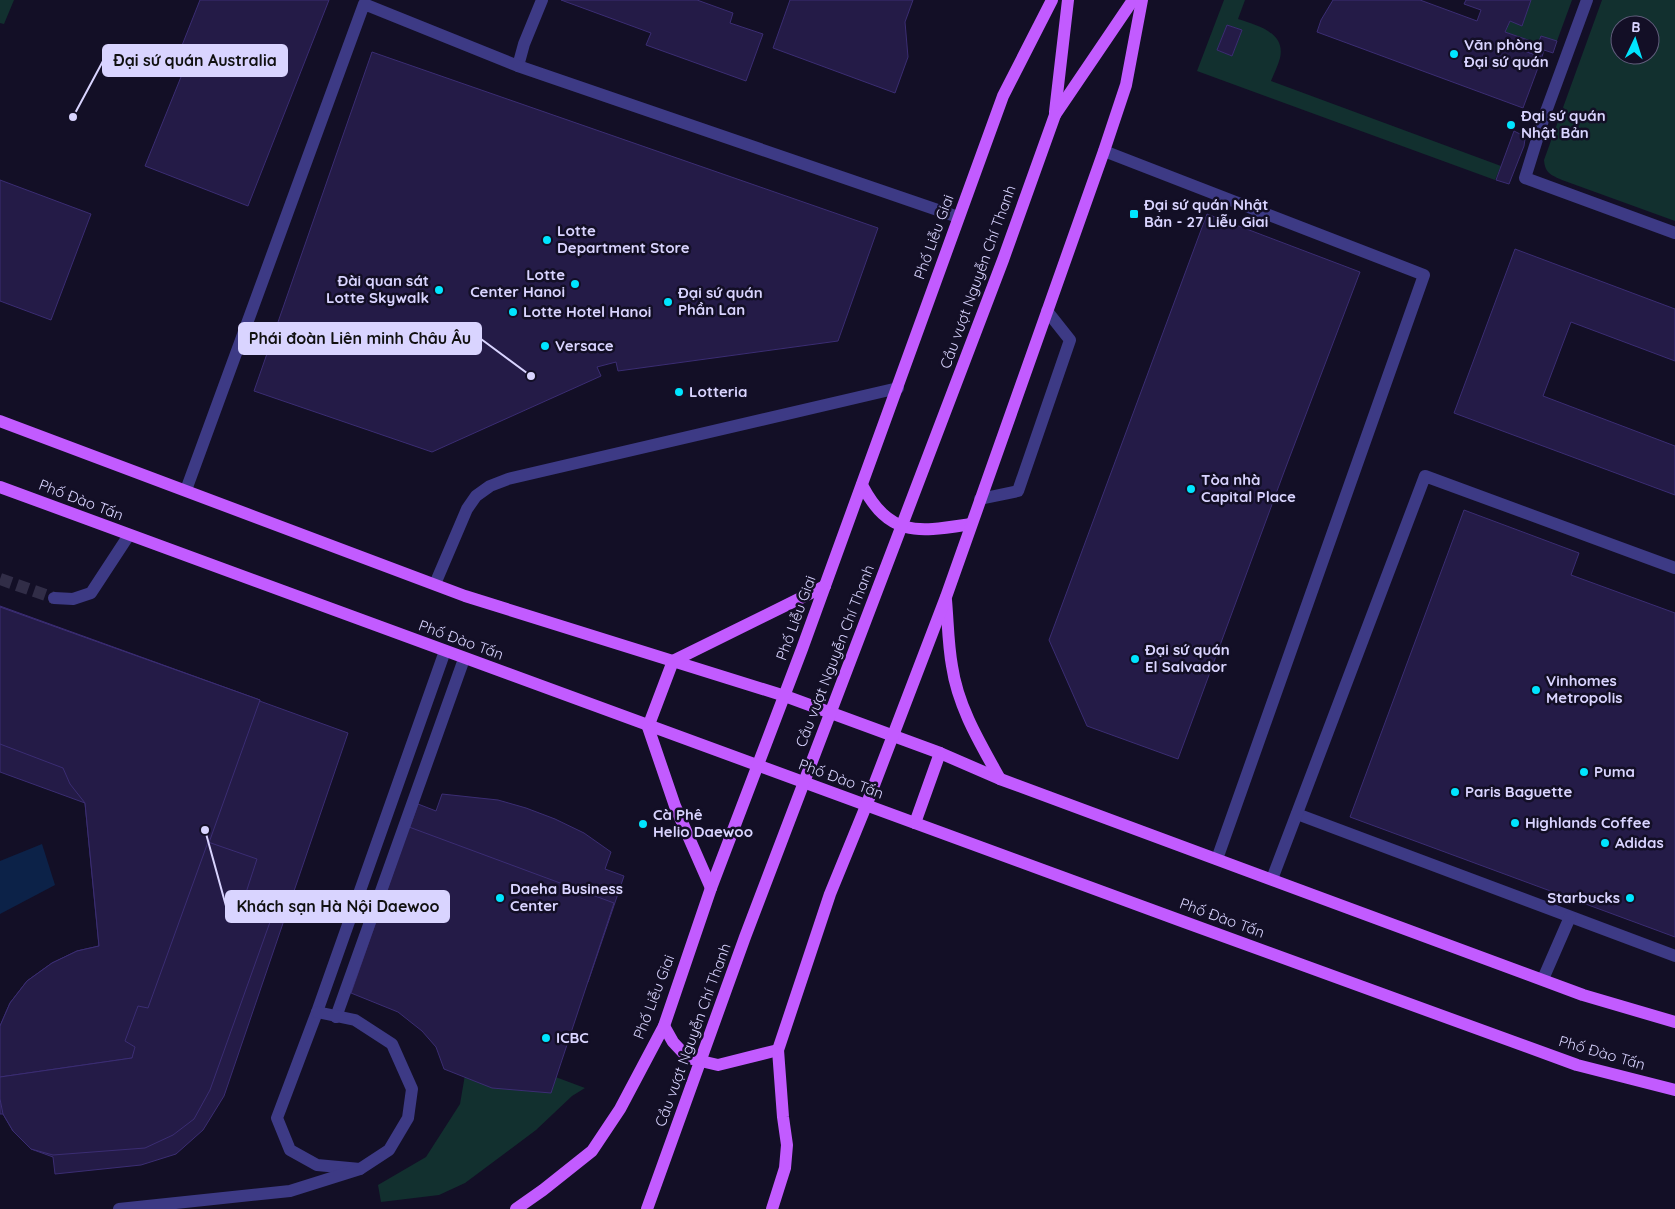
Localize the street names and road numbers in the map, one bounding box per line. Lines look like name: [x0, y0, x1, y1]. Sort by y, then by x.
street label: Cầu vượt Nguyễn Chí Thanh: [935, 182, 1020, 371]
street label: Phố Liễu Giai: [909, 192, 958, 282]
street label: Phố Đào Tấn: [36, 475, 126, 524]
street label: Cầu vượt Nguyễn Chí Thanh: [791, 562, 878, 750]
street label: Phố Liễu Giai: [771, 573, 820, 663]
street label: Phố Đào Tấn: [416, 615, 506, 664]
street label: Phố Đào Tấn: [796, 754, 886, 803]
street label: Phố Đào Tấn: [1177, 893, 1267, 942]
street label: Cầu vượt Nguyễn Chí Thanh: [650, 940, 735, 1129]
street label: Phố Liễu Giai: [629, 952, 678, 1042]
street label: Phố Đào Tấn: [1557, 1031, 1648, 1074]

